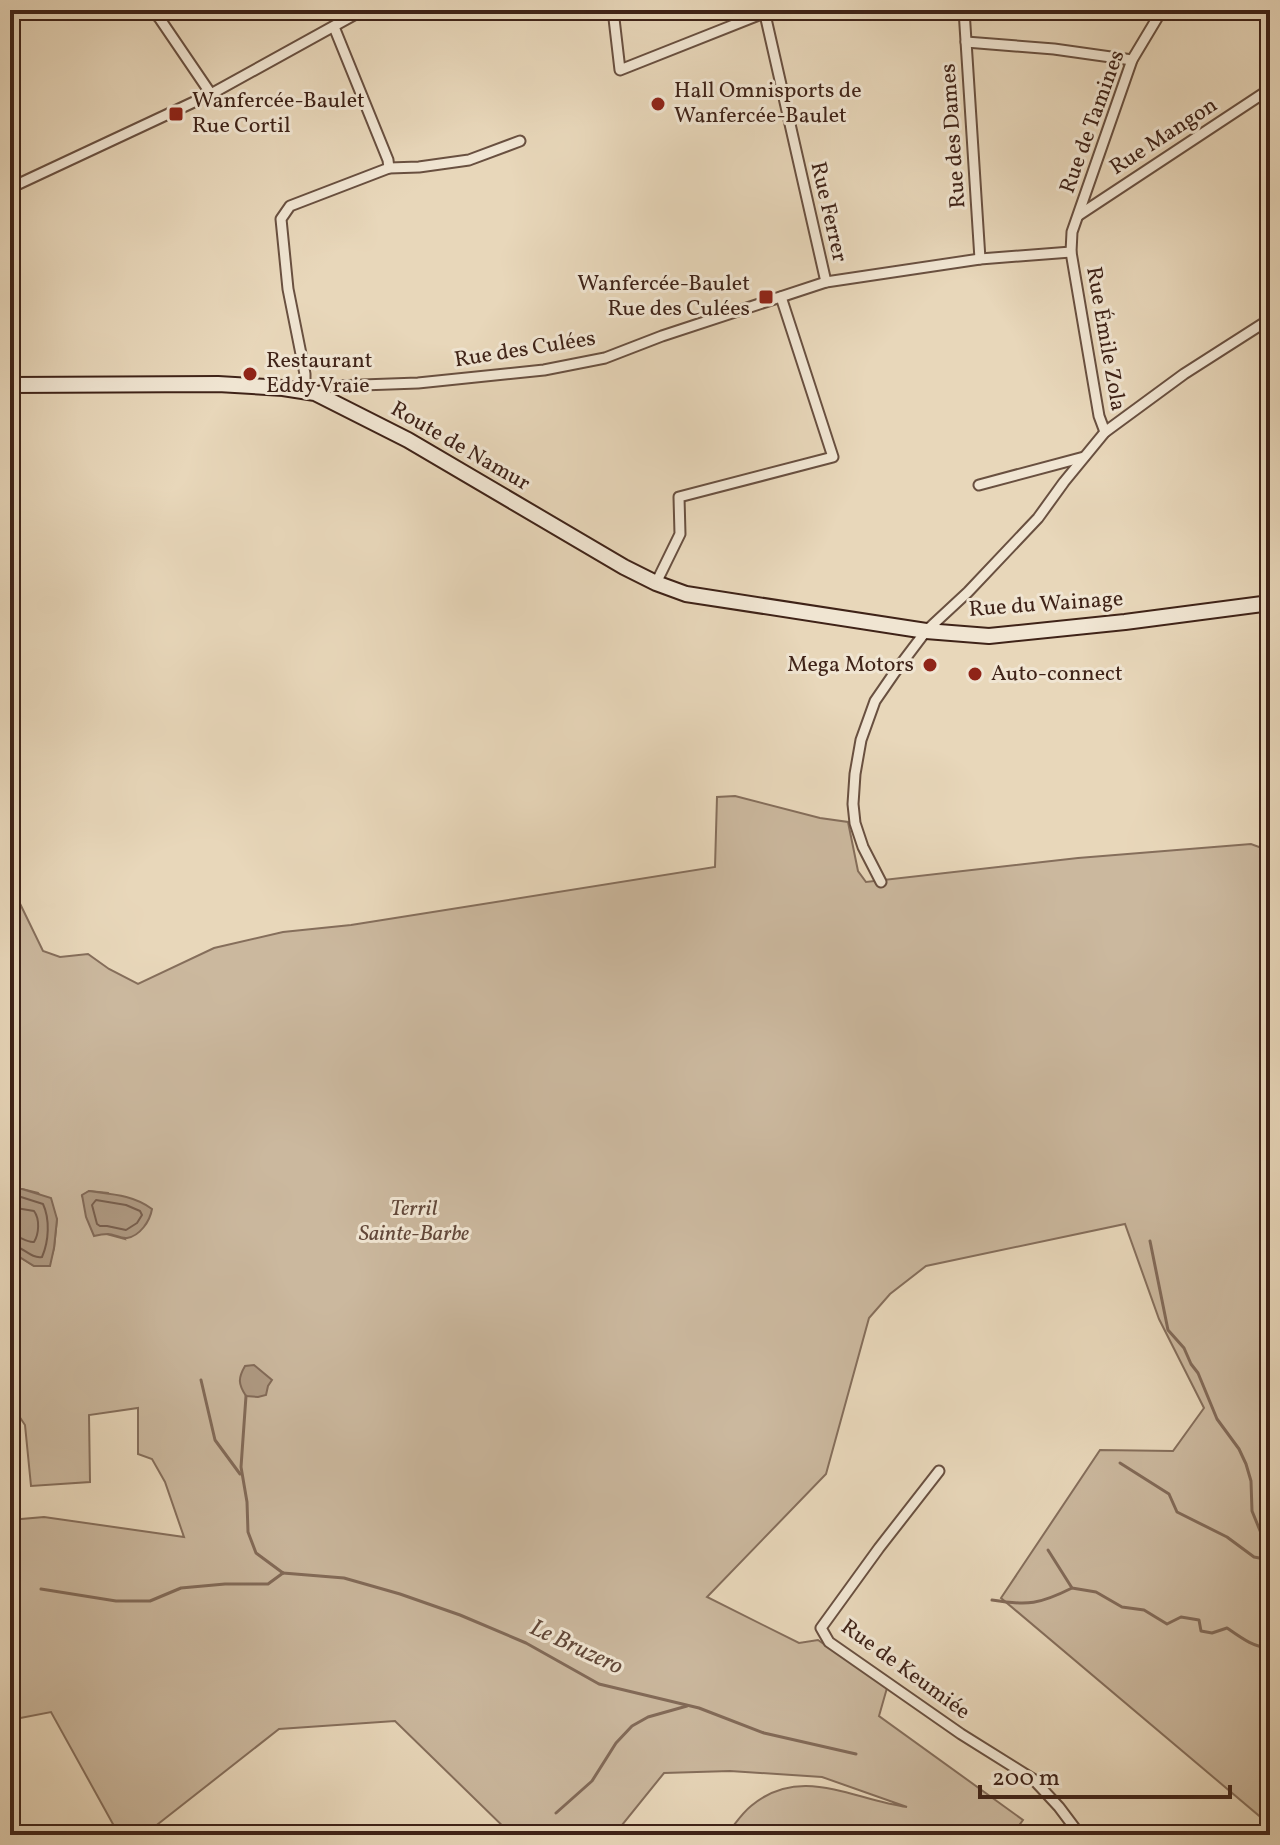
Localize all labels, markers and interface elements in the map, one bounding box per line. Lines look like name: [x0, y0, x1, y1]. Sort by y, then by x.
street label: Rue de Tamines: [1053, 46, 1133, 198]
street label: Rue des Dames: [933, 62, 975, 210]
place label: Hall Omnisports de Wanfercée-Baulet: [674, 76, 862, 132]
place label: Wanfercée-Baulet Rue Cortil: [192, 86, 365, 142]
street label: Rue Mangon: [1104, 91, 1224, 183]
marker: Hall Omnisports de Wanfercée-Baulet: [649, 95, 667, 113]
marker: Wanfercée-Baulet Rue Cortil: [167, 105, 185, 123]
street label: Rue Ferrer: [801, 159, 855, 265]
street label: Rue Émile Zola: [1077, 264, 1133, 414]
place label: Wanfercée-Baulet Rue des Culées: [577, 269, 750, 325]
marker: Wanfercée-Baulet Rue des Culées: [757, 288, 775, 306]
street label: Rue des Culées: [452, 324, 598, 376]
place label: Restaurant Eddy Vraie: [266, 346, 373, 402]
marker: Restaurant Eddy Vraie: [241, 365, 259, 383]
street label: Route de Namur: [384, 394, 536, 500]
street label: Rue du Wainage: [968, 584, 1124, 626]
place label: Mega Motors: [787, 650, 914, 681]
marker: Mega Motors: [921, 656, 939, 674]
place label: Auto-connect: [991, 659, 1123, 690]
marker: Auto-connect: [966, 665, 984, 683]
park label: Terril Sainte-Barbe: [359, 1194, 469, 1250]
water label: Le Bruzero: [524, 1612, 628, 1684]
street label: Rue de Keumiée: [834, 1612, 976, 1728]
scale bar: [980, 1749, 1230, 1799]
text: 200 m: [992, 1762, 1060, 1796]

